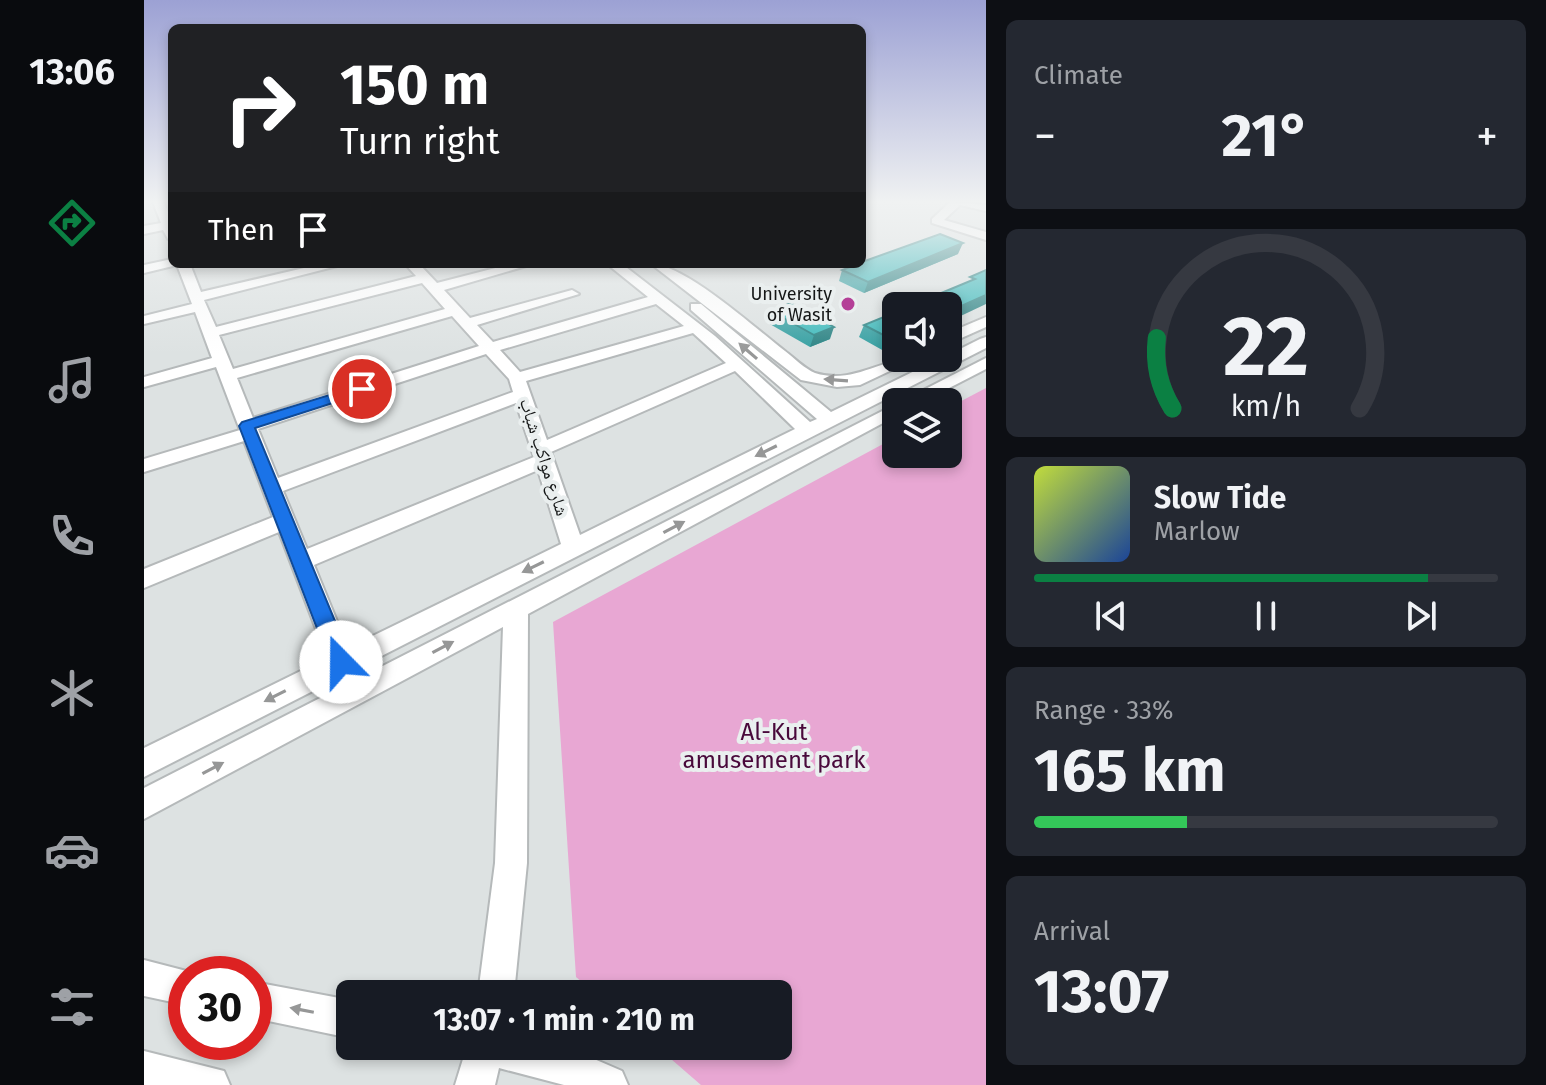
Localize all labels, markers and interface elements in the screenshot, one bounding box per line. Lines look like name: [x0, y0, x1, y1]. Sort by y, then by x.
text: 13:06: [29, 50, 115, 94]
text: 150 m: [340, 52, 489, 119]
icon: right: [208, 56, 312, 160]
text: Climate: [1034, 60, 1123, 91]
text: 21°: [1222, 100, 1310, 172]
text: −: [1034, 110, 1056, 163]
text: +: [1476, 110, 1498, 163]
text: Turn right: [340, 120, 500, 164]
icon: directions: [44, 195, 100, 251]
icon: arrive: [291, 208, 335, 252]
text: Then: [208, 212, 275, 248]
place label: University of Wasit: [750, 283, 832, 326]
map controls: [882, 292, 962, 468]
button: sound: [882, 292, 962, 372]
marker: University of Wasit: [839, 295, 857, 313]
text: 22: [1223, 297, 1309, 397]
one-way arrow: [739, 343, 759, 360]
icon: music: [44, 352, 100, 408]
pin: [328, 355, 396, 423]
icon: arrive: [340, 367, 384, 411]
one-way arrow: [823, 373, 848, 386]
button: layers: [882, 388, 962, 468]
text: km/h: [1231, 389, 1301, 424]
street label: شارع مواكب شباب: [515, 395, 573, 519]
one-way arrow: [754, 445, 777, 458]
text: Slow Tide: [1154, 480, 1286, 516]
icon: phone: [44, 508, 100, 564]
text: Marlow: [1154, 516, 1240, 547]
one-way arrow: [663, 520, 685, 534]
one-way arrow: [521, 560, 544, 574]
icon: previous: [1089, 594, 1133, 638]
icon: pause: [1244, 594, 1288, 638]
icon: next: [1399, 594, 1443, 638]
position arrow: [299, 620, 383, 704]
one-way arrow: [432, 640, 455, 653]
icon: climate: [44, 665, 100, 721]
one-way arrow: [264, 689, 287, 703]
text: Range · 33%: [1034, 695, 1174, 726]
park label: Al-Kut amusement park: [682, 718, 866, 774]
text: 165 km: [1034, 735, 1226, 807]
one-way arrow: [202, 761, 224, 775]
icon: car: [44, 822, 100, 878]
text: Arrival: [1034, 916, 1110, 947]
speed limit sign: 30: [168, 956, 272, 1060]
text: 13:07: [1034, 956, 1169, 1028]
icon: filters: [44, 979, 100, 1035]
text: 13:07 · 1 min · 210 m: [433, 1002, 695, 1038]
one-way arrow: [289, 1003, 314, 1015]

